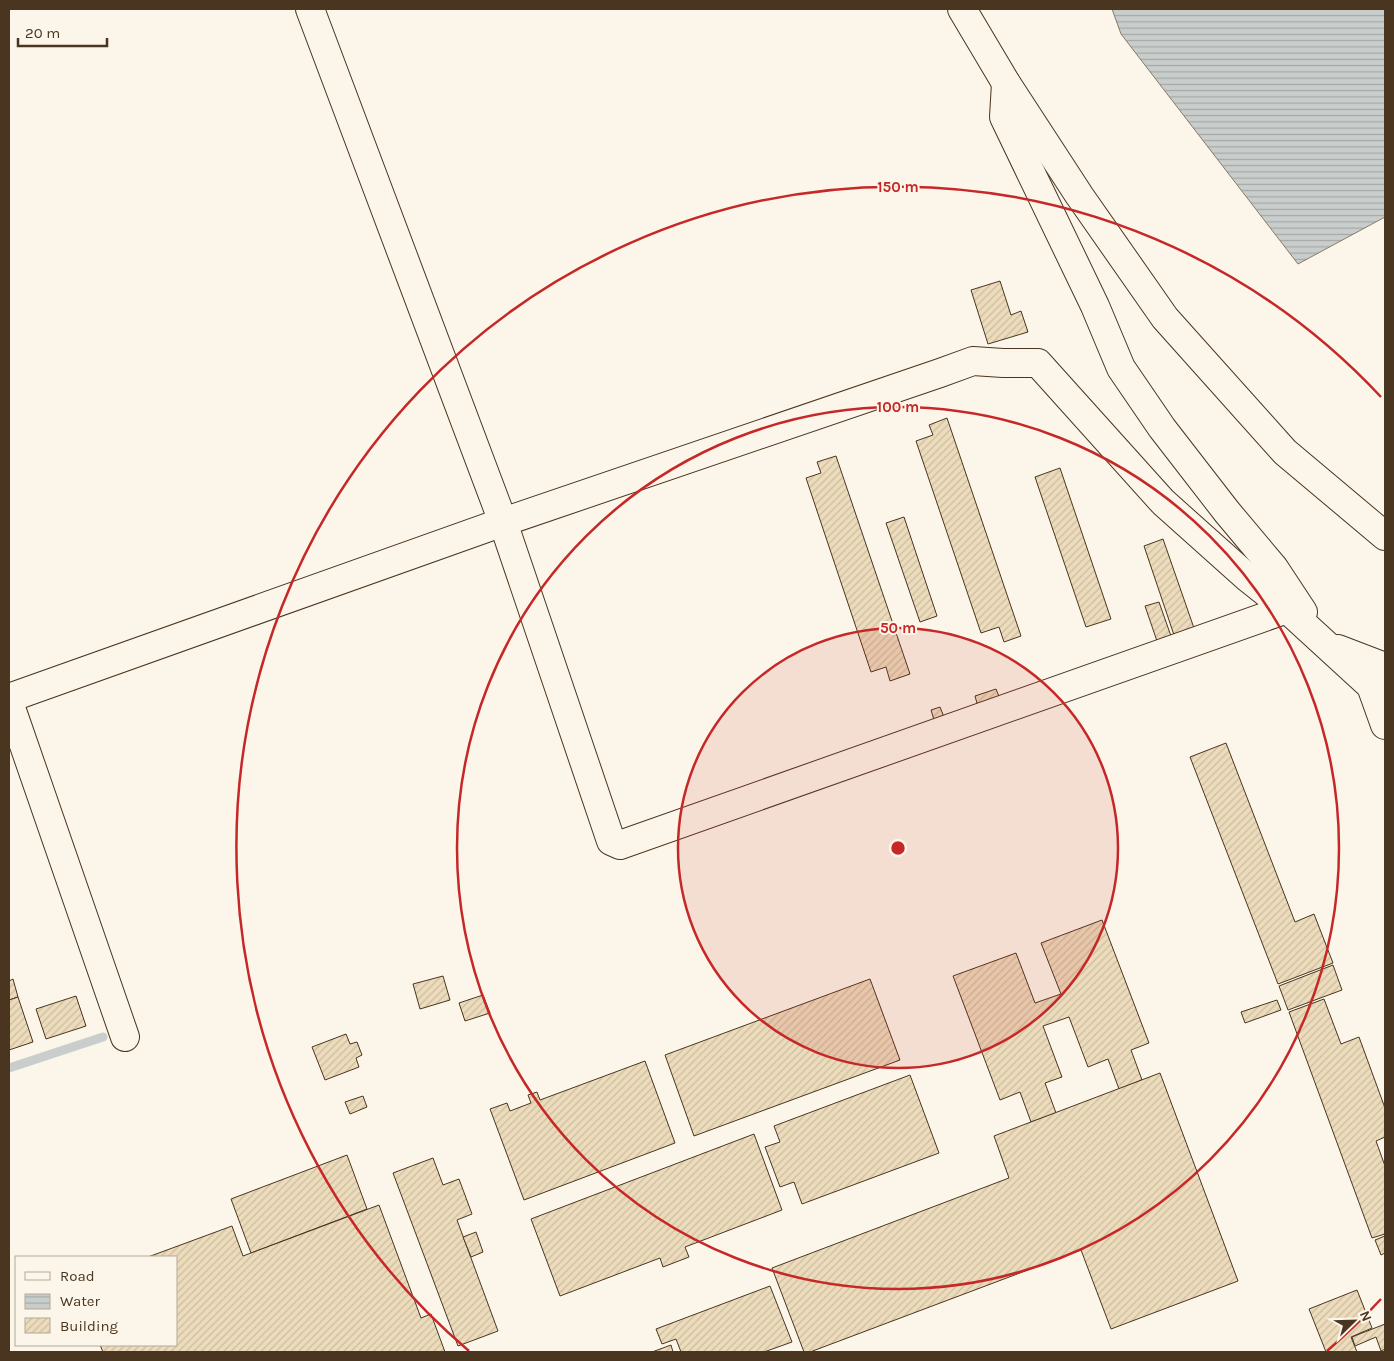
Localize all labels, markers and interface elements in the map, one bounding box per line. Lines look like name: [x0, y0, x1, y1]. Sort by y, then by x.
scale bar: [18, 15, 106, 47]
text: 20 m: [25, 24, 60, 42]
text: 150 m: [877, 178, 919, 196]
text: 100 m: [877, 398, 919, 416]
text: 50 m: [880, 619, 916, 637]
centre of rings: [889, 839, 907, 857]
legend: [15, 1256, 178, 1346]
text: Road: [60, 1267, 95, 1285]
text: Water: [60, 1292, 101, 1310]
north arrow: [1329, 1296, 1379, 1346]
text: N: [1356, 1308, 1375, 1324]
text: Building: [60, 1317, 118, 1335]

